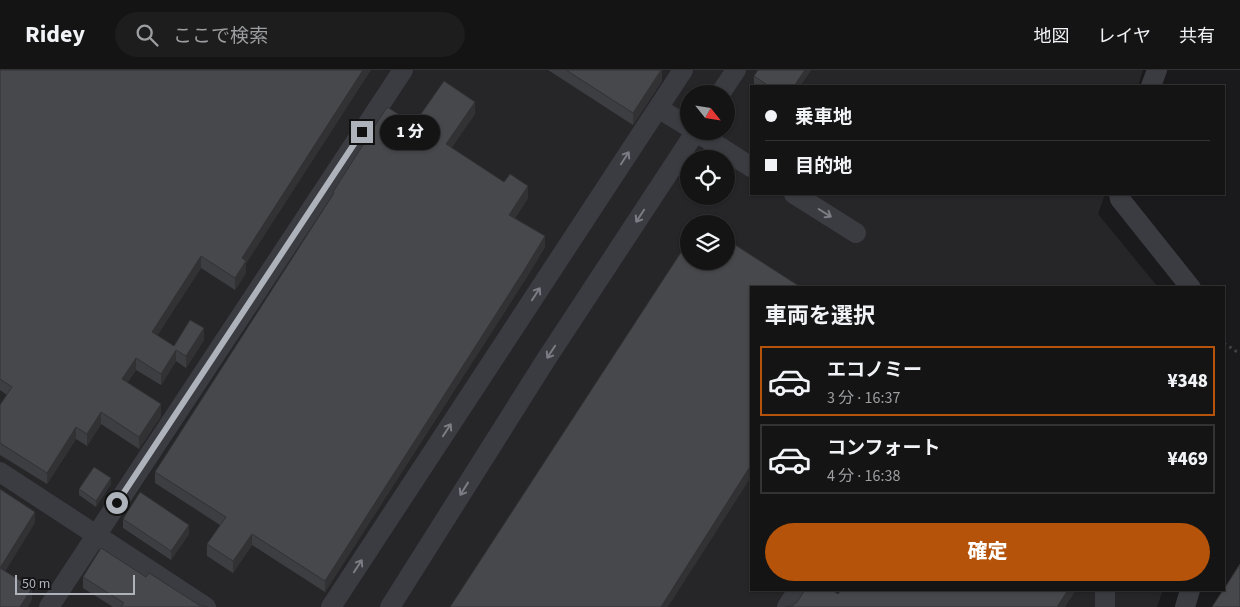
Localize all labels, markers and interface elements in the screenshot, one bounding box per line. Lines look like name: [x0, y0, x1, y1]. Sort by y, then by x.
search box: [115, 12, 465, 57]
text: Ridey: [25, 17, 85, 52]
icon: search: [133, 21, 161, 49]
text: ここで検索: [173, 23, 268, 50]
text: 地図: [1034, 24, 1070, 49]
text: レイヤ: [1098, 24, 1151, 49]
text: 共有: [1179, 24, 1215, 49]
north arrow: [680, 85, 735, 140]
map controls: [680, 85, 735, 270]
text: 乗車地: [795, 104, 852, 131]
callout: 1 分: [380, 114, 440, 150]
route end: [351, 121, 373, 143]
text: 1 分: [396, 121, 424, 143]
button: locate: [680, 150, 735, 205]
one-way arrow: [620, 152, 630, 166]
text: 目的地: [795, 153, 852, 180]
one-way arrow: [635, 209, 645, 223]
one-way arrow: [817, 209, 831, 219]
button: layers: [680, 215, 735, 270]
one-way arrow: [531, 288, 541, 302]
text: 車両を選択: [765, 300, 875, 332]
one-way arrow: [546, 344, 556, 358]
text: エコノミー: [827, 357, 922, 384]
icon: car: [767, 359, 812, 404]
text: ¥348: [1167, 368, 1208, 395]
text: 3 分 · 16:37: [827, 387, 900, 409]
one-way arrow: [442, 424, 452, 438]
text: コンフォート: [827, 435, 940, 462]
icon: car: [767, 437, 812, 482]
text: ¥469: [1167, 446, 1208, 473]
text: 4 分 · 16:38: [827, 465, 900, 487]
one-way arrow: [459, 482, 469, 496]
route start: [106, 492, 128, 514]
button: 確定: [765, 523, 1210, 581]
one-way arrow: [353, 560, 363, 574]
scale bar: [15, 572, 135, 595]
text: 50 m: [22, 574, 50, 594]

